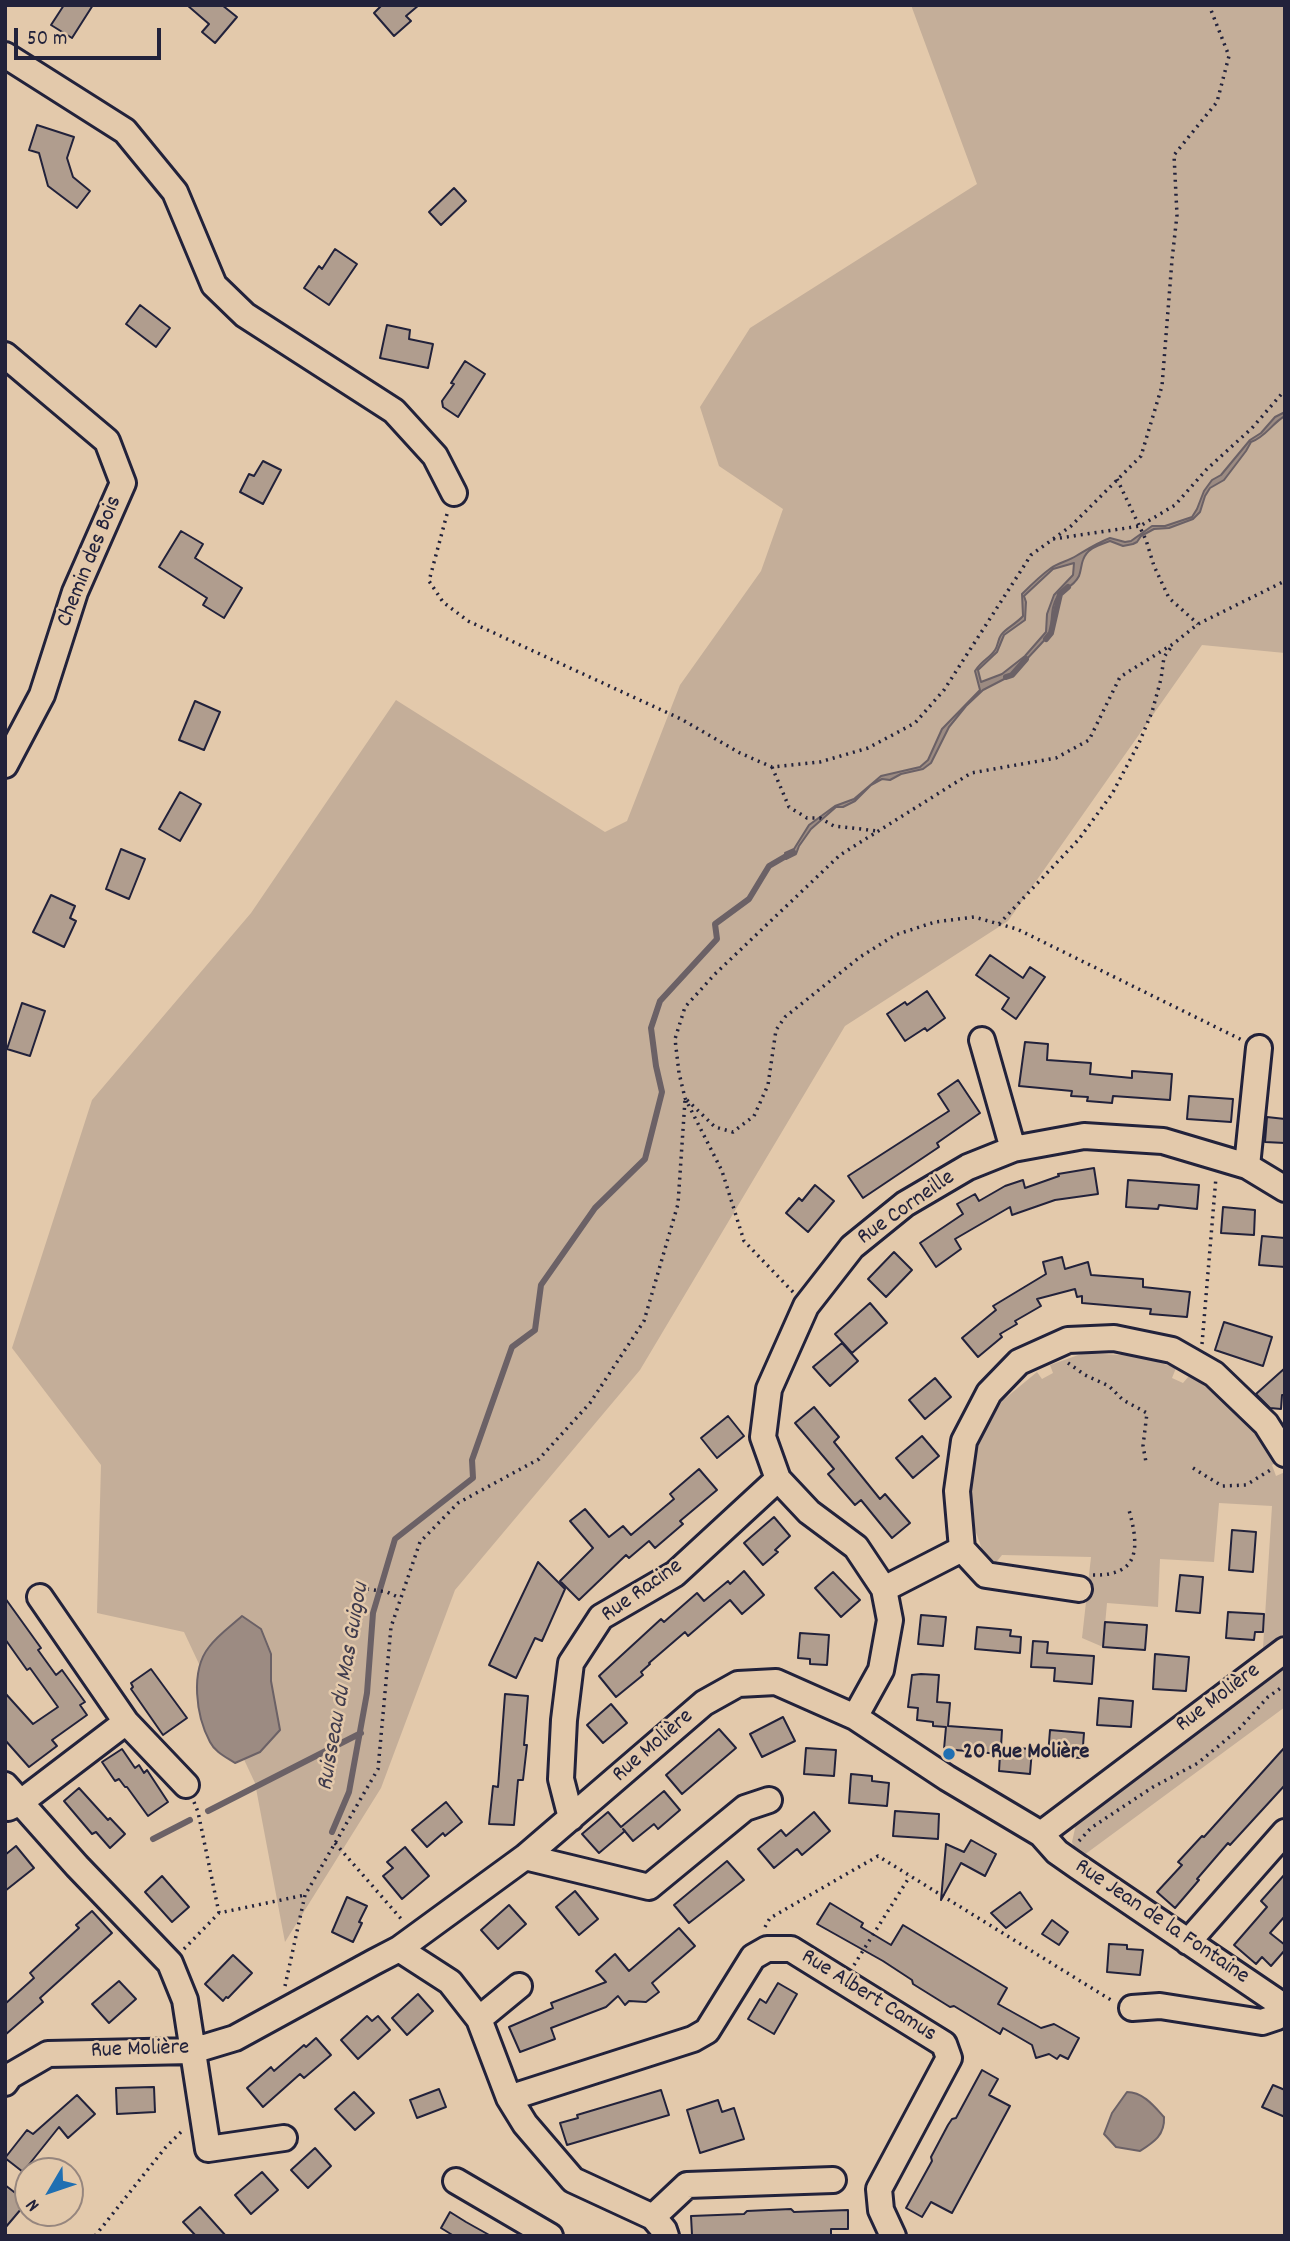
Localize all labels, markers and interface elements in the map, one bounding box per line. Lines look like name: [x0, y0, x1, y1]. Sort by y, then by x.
scale bar: [18, 14, 164, 58]
text: 50 m: [27, 25, 67, 55]
street label: Chemin des Bois: [52, 492, 130, 632]
street label: Rue Corneille: [853, 1165, 961, 1253]
street label: Rue Racine: [597, 1554, 689, 1630]
water label: Ruisseau du Mas Guigou: [313, 1581, 377, 1793]
street label: Rue Molière: [1171, 1658, 1267, 1740]
street label: Rue Molière: [608, 1704, 700, 1790]
place label: 20 Rue Molière: [963, 1740, 1089, 1768]
marker: 20 Rue Molière: [941, 1746, 957, 1762]
street label: Rue Jean de la Fontaine: [1068, 1854, 1254, 1992]
street label: Rue Albert Camus: [795, 1944, 941, 2050]
street label: Rue Molière: [90, 2035, 190, 2067]
north arrow: [14, 2157, 84, 2227]
text: N: [20, 2192, 47, 2216]

